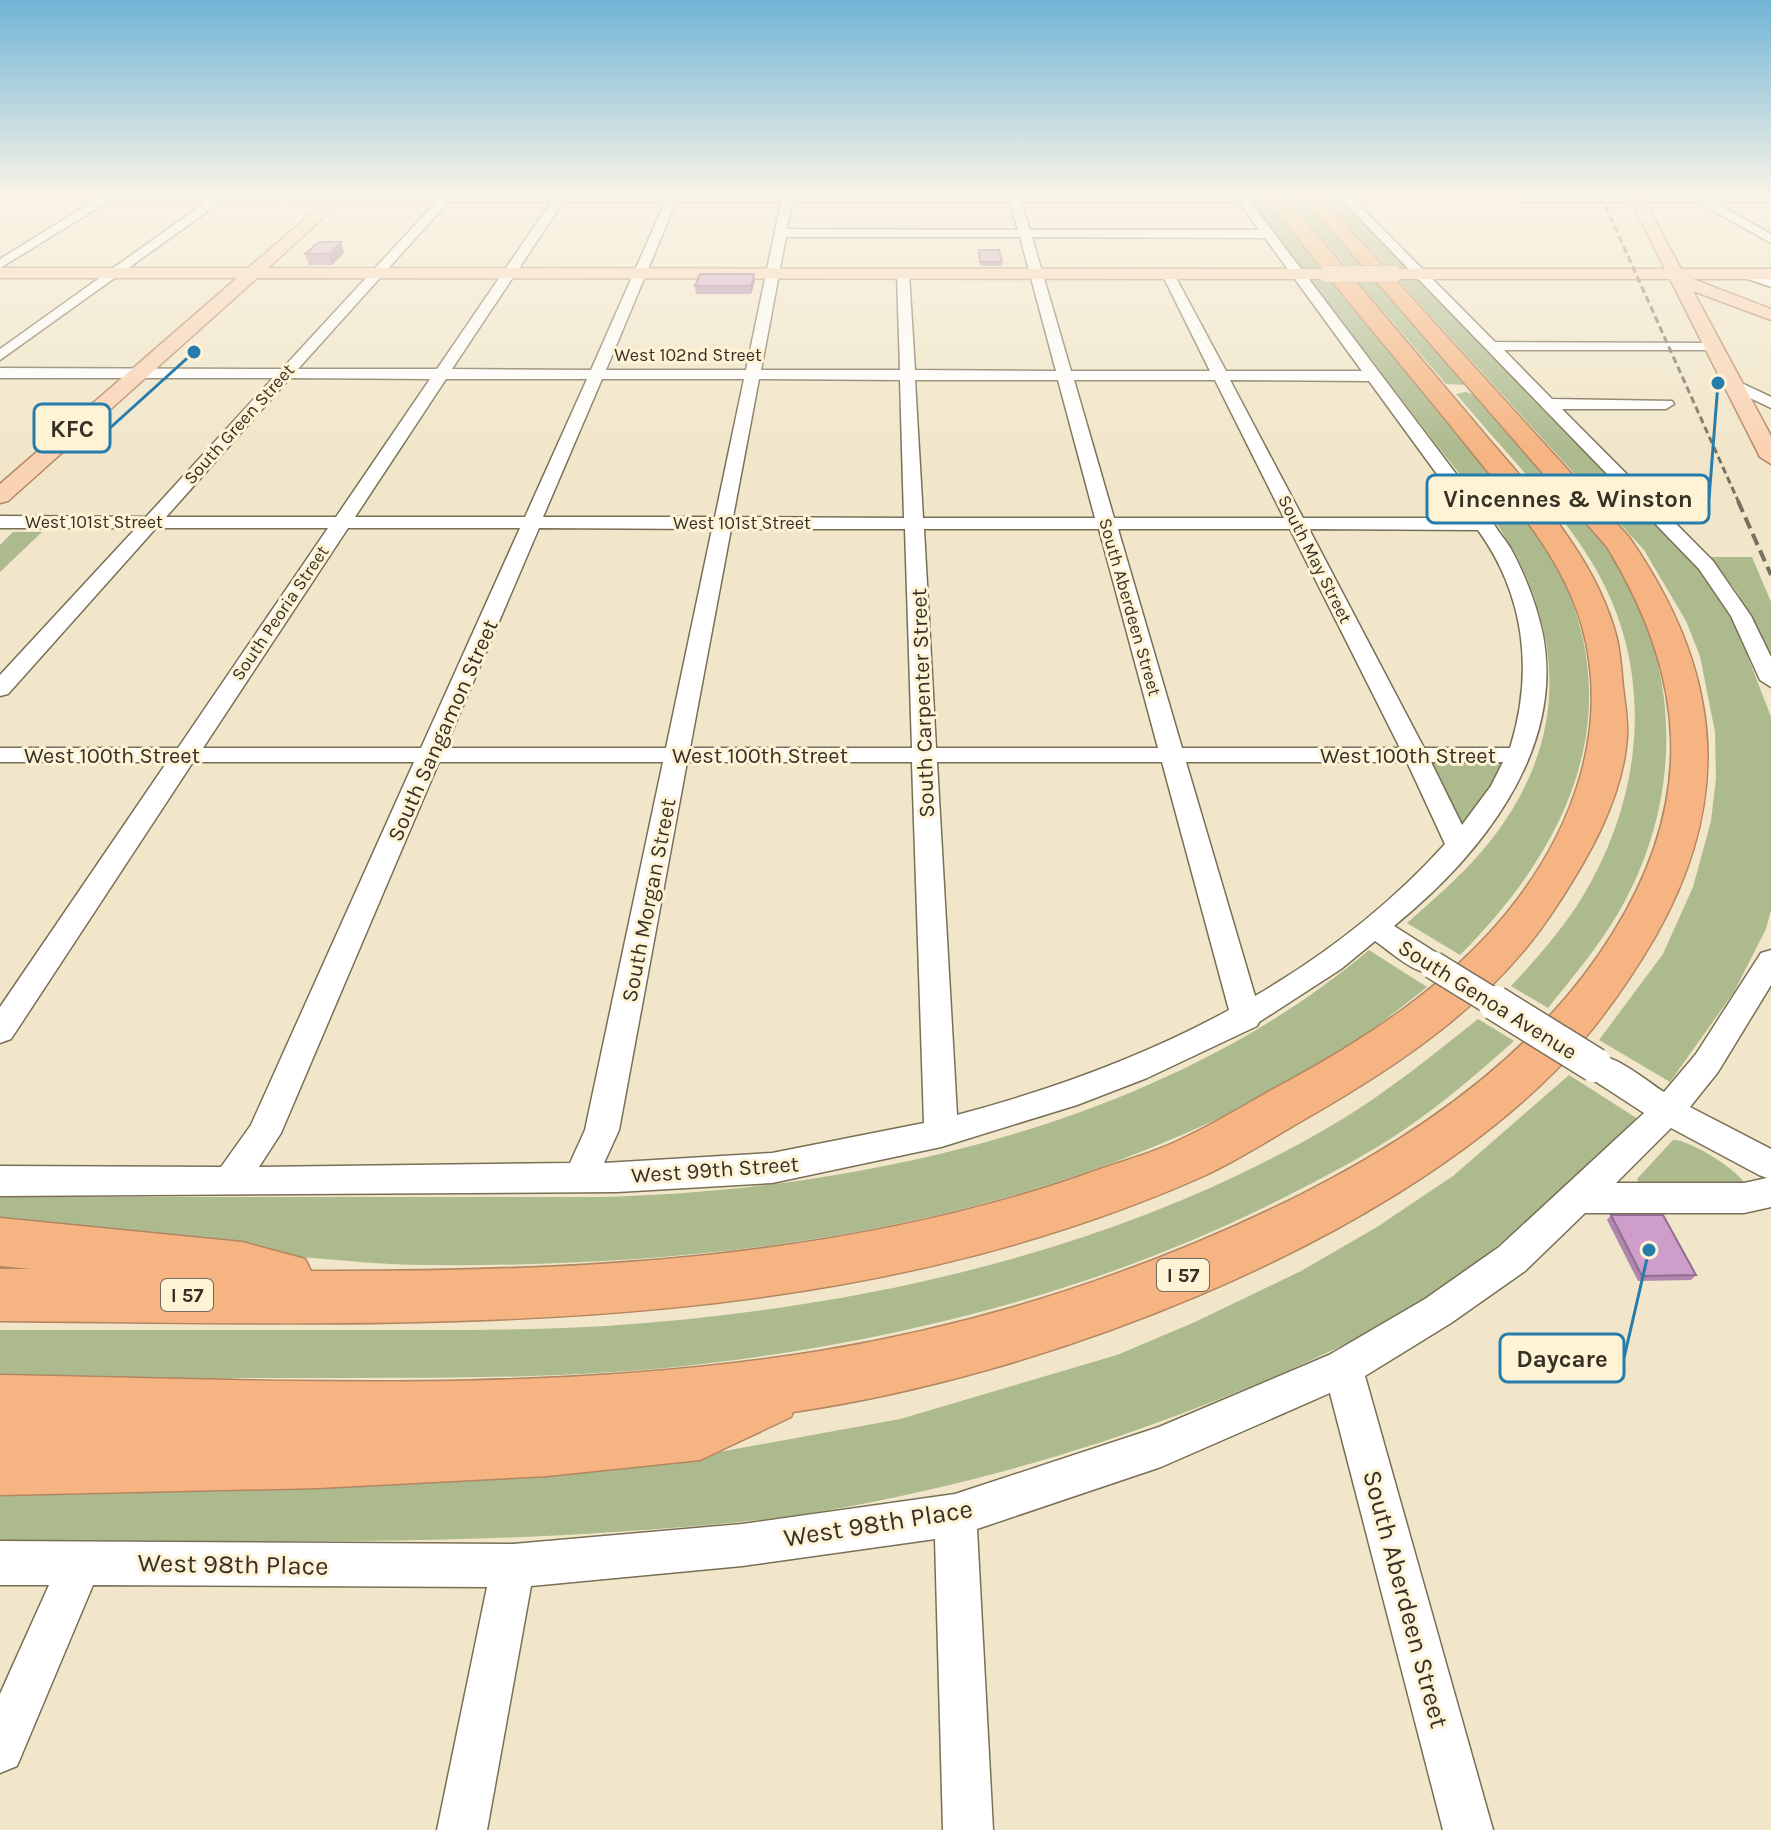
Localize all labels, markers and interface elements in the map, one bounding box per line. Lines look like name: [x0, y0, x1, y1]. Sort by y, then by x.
street label: West 102nd Street: [614, 344, 762, 366]
street label: South Green Street: [179, 359, 299, 489]
callout: KFC: [34, 404, 110, 452]
text: KFC: [50, 415, 94, 443]
callout: Vincennes & Winston: [1427, 475, 1709, 523]
text: Vincennes & Winston: [1443, 485, 1693, 513]
street label: South May Street: [1273, 491, 1357, 627]
street label: West 101st Street: [25, 511, 163, 533]
street label: West 101st Street: [673, 512, 811, 534]
street label: South Aberdeen Street: [1094, 516, 1166, 699]
street label: South Peoria Street: [227, 541, 333, 685]
street label: South Carpenter Street: [906, 588, 940, 818]
street label: South Sangamon Street: [382, 615, 504, 845]
street label: West 100th Street: [24, 743, 200, 769]
street label: West 100th Street: [672, 743, 848, 769]
street label: West 100th Street: [1320, 743, 1496, 769]
street label: South Morgan Street: [616, 796, 682, 1004]
street label: South Genoa Avenue: [1393, 934, 1582, 1065]
street label: West 99th Street: [630, 1151, 800, 1189]
road number: I 57: [1157, 1259, 1209, 1291]
road number: I 57: [161, 1279, 213, 1311]
callout: Daycare: [1500, 1334, 1624, 1382]
text: Daycare: [1516, 1345, 1608, 1373]
street label: South Aberdeen Street: [1356, 1467, 1455, 1732]
street label: West 98th Place: [781, 1493, 975, 1554]
street label: West 98th Place: [137, 1547, 329, 1582]

